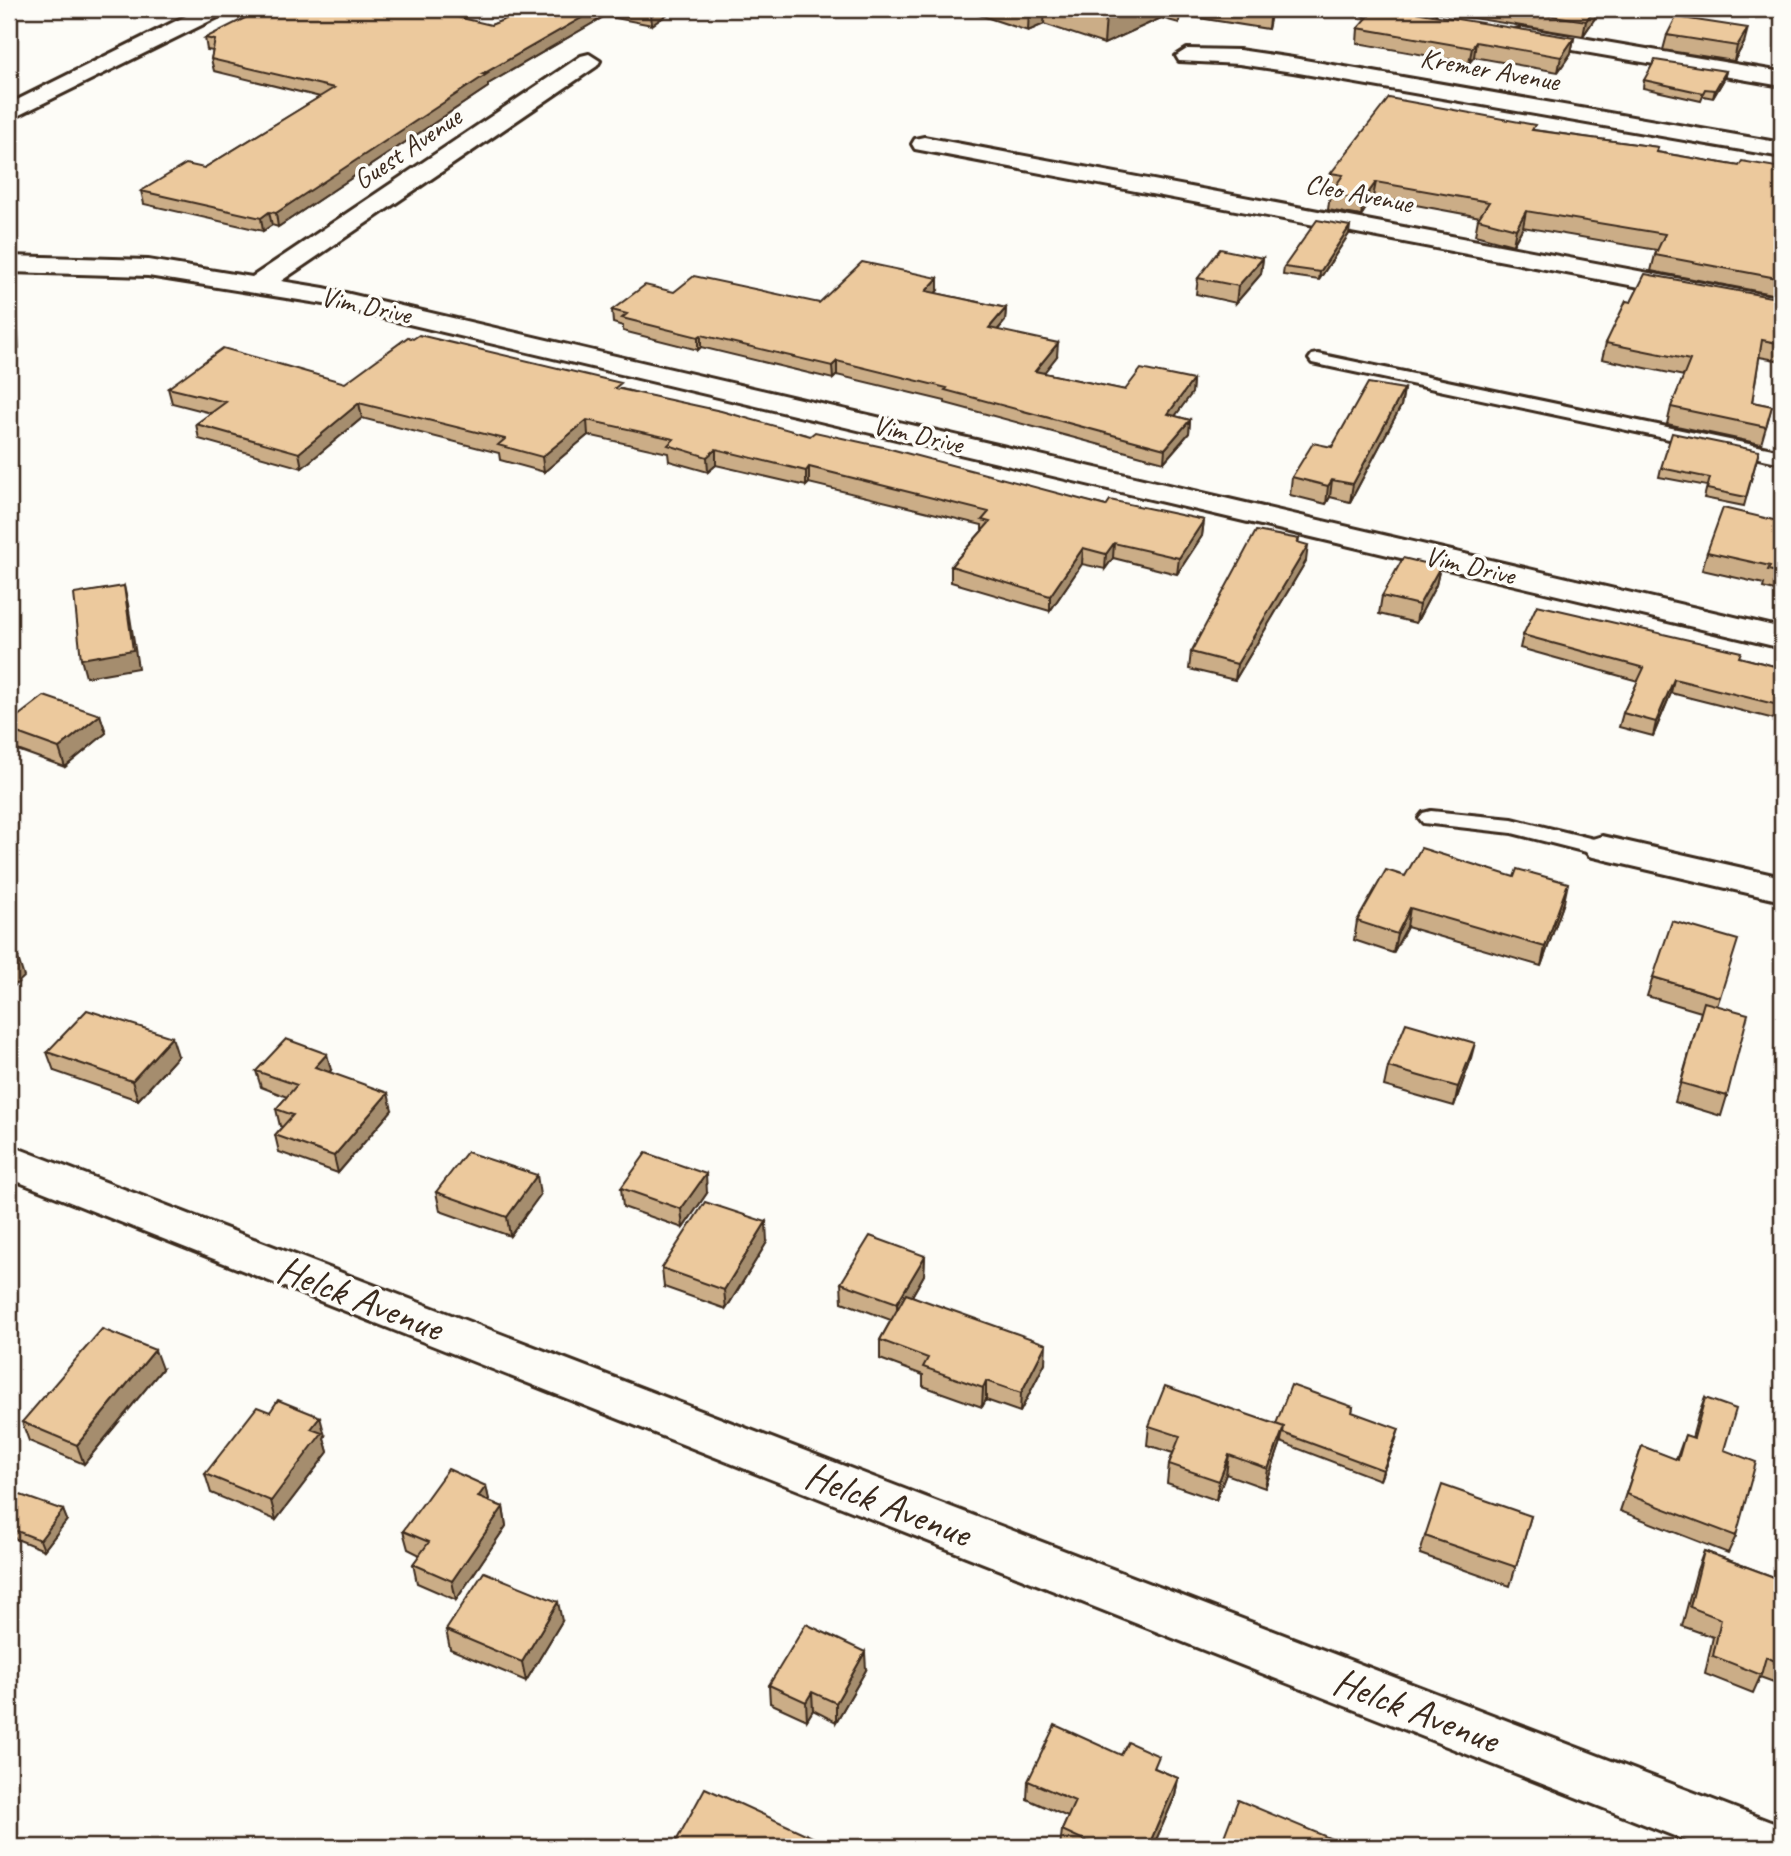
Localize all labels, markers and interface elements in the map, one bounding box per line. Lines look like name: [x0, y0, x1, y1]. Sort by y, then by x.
street label: Kremer Avenue: [1418, 40, 1564, 99]
street label: Guest Avenue: [346, 98, 469, 197]
street label: Cleo Avenue: [1302, 165, 1417, 221]
street label: Vim Drive: [318, 278, 416, 332]
street label: Vim Drive: [870, 407, 968, 462]
street label: Vim Drive: [1422, 538, 1520, 593]
street label: Helck Avenue: [270, 1244, 452, 1353]
street label: Helck Avenue: [798, 1450, 980, 1559]
street label: Helck Avenue: [1326, 1656, 1508, 1765]

